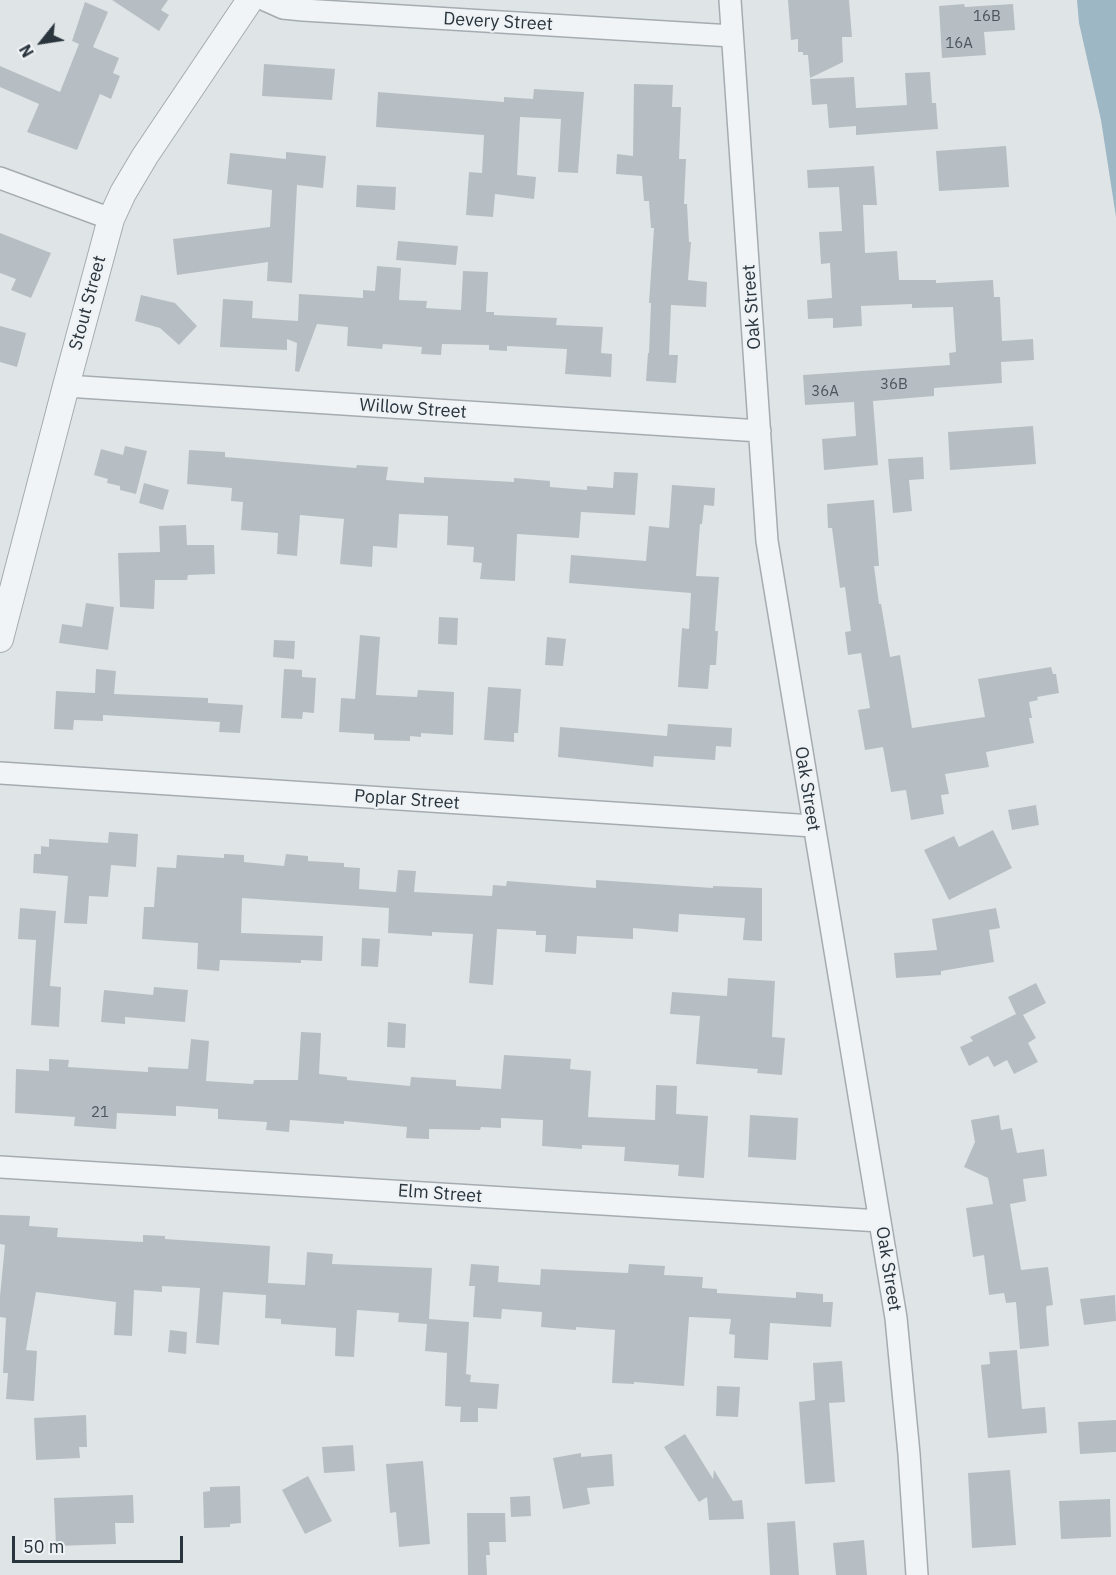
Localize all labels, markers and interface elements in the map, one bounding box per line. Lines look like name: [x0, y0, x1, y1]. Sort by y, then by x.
street label: Devery Street: [443, 8, 553, 36]
house number: 16B: [973, 8, 1001, 26]
north arrow: [12, 12, 72, 72]
house number: 16A: [945, 35, 973, 53]
text: N: [15, 41, 38, 61]
street label: Stout Street: [65, 253, 111, 353]
street label: Oak Street: [738, 264, 766, 350]
house number: 36B: [880, 376, 908, 394]
house number: 36A: [811, 383, 839, 401]
street label: Willow Street: [359, 394, 467, 424]
street label: Oak Street: [790, 745, 824, 833]
street label: Poplar Street: [353, 786, 461, 814]
house number: 21: [91, 1104, 109, 1122]
street label: Elm Street: [397, 1180, 483, 1208]
street label: Oak Street: [871, 1225, 905, 1313]
scale bar: [15, 1524, 186, 1562]
text: 50 m: [23, 1535, 65, 1558]

